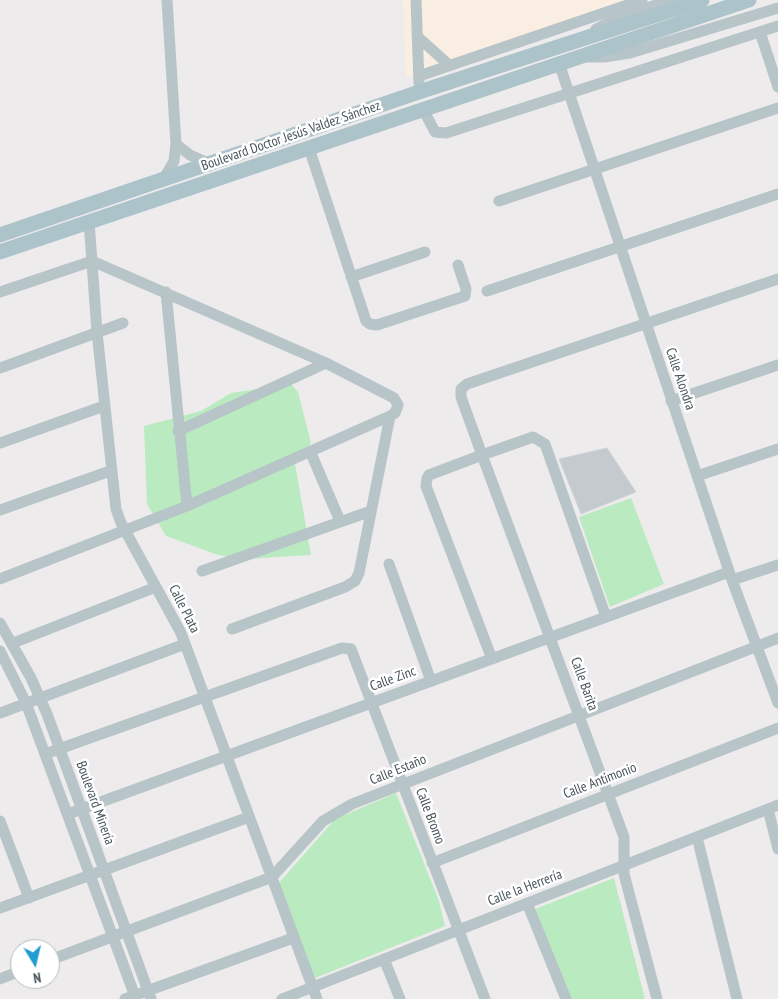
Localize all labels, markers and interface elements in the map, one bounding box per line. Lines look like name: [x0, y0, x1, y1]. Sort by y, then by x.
street label: Boulevard Doctor Jesús Valdez Sánchez: [199, 97, 383, 175]
street label: Calle Alondra: [662, 346, 698, 412]
street label: Calle Plata: [165, 582, 203, 636]
street label: Calle Barita: [567, 655, 601, 713]
street label: Calle Zinc: [368, 663, 418, 695]
street label: Calle Estaño: [367, 751, 429, 789]
street label: Boulevard Minería: [72, 759, 118, 847]
street label: Calle Antimonio: [561, 759, 639, 803]
street label: Calle Bromo: [412, 786, 448, 846]
street label: Calle la Herrería: [486, 866, 564, 910]
north arrow: [10, 939, 60, 989]
text: N: [32, 968, 42, 987]

